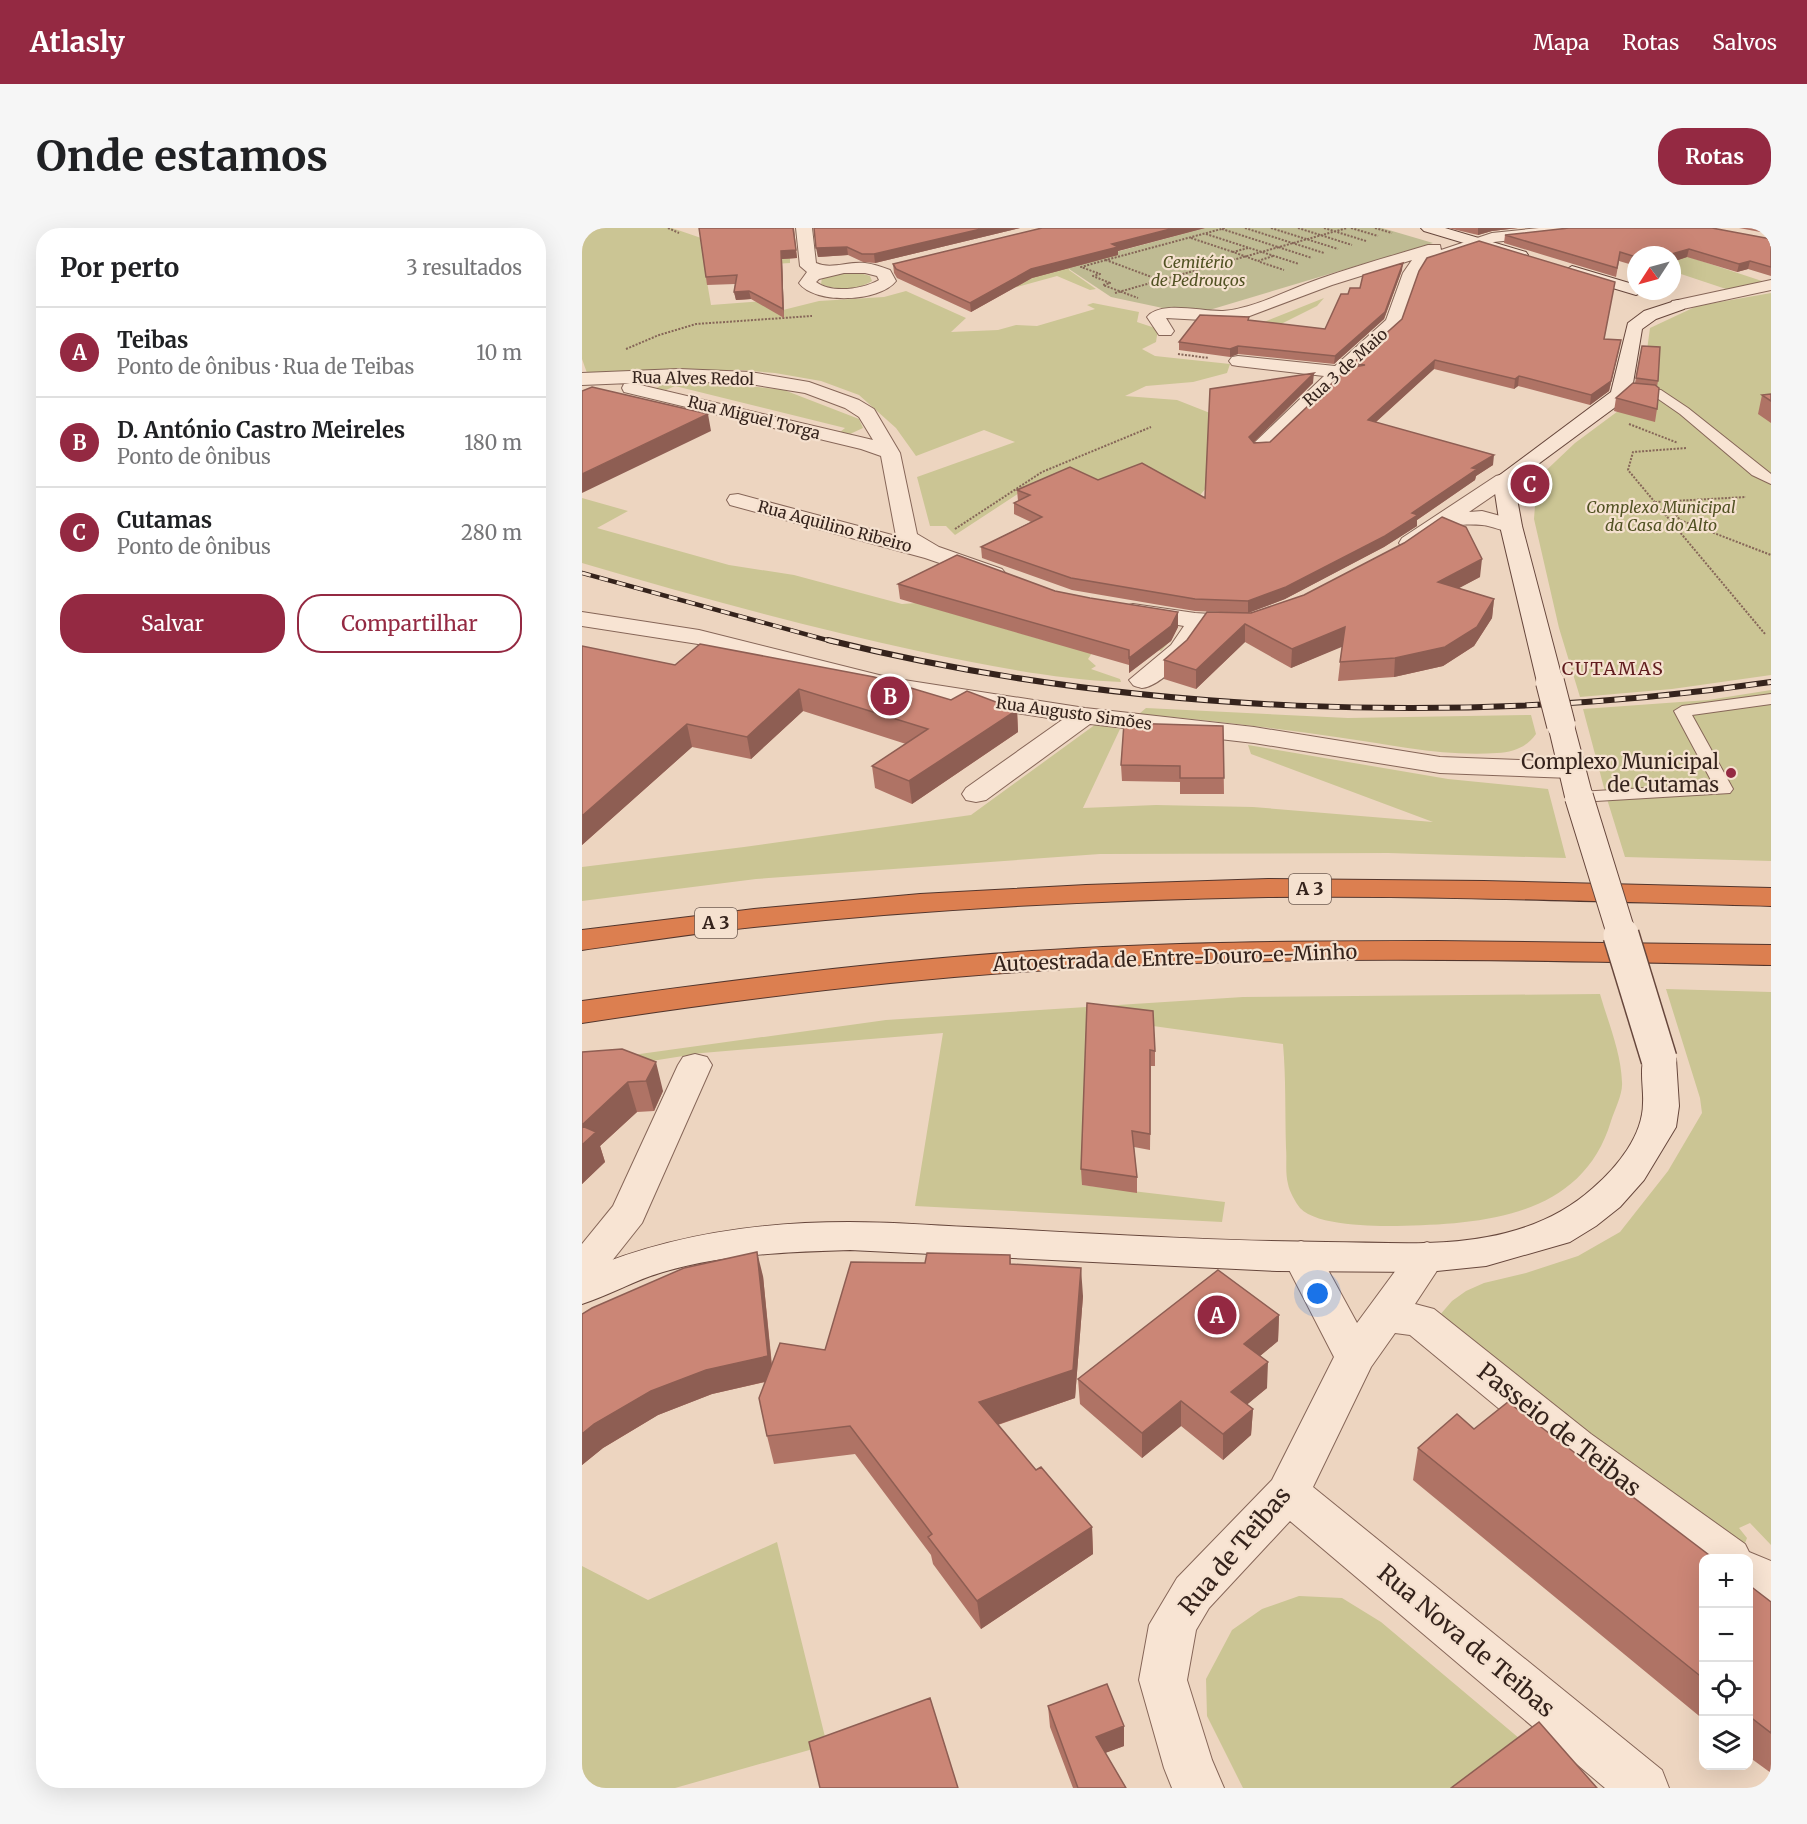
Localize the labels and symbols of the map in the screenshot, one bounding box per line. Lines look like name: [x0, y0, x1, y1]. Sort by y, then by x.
north arrow: [1627, 246, 1681, 300]
park label: Cemitério de Pedrouços: [1151, 252, 1246, 290]
street label: Rua 3 de Maio: [1299, 324, 1391, 410]
street label: Rua Alves Redol: [632, 367, 754, 389]
street label: Rua Miguel Torga: [686, 391, 823, 443]
pin: C: [1510, 462, 1550, 506]
street label: Rua Aquilino Ribeiro: [756, 496, 914, 556]
park label: Complexo Municipal da Casa do Alto: [1586, 497, 1736, 535]
district label: CUTAMAS: [1562, 657, 1664, 680]
pin: B: [870, 674, 910, 718]
street label: Rua Augusto Simões: [995, 692, 1153, 734]
place label: Complexo Municipal de Cutamas: [1521, 749, 1719, 797]
marker: Complexo Municipal de Cutamas: [1724, 766, 1738, 780]
road number: A 3: [1289, 874, 1331, 904]
road number: A 3: [695, 908, 737, 938]
street label: Autoestrada de Entre-Douro-e-Minho: [991, 939, 1358, 976]
your location: [1303, 1279, 1332, 1308]
pin: A: [1198, 1292, 1236, 1338]
street label: Passeio de Teibas: [1471, 1356, 1647, 1503]
street label: Rua de Teibas: [1172, 1480, 1297, 1621]
street label: Rua Nova de Teibas: [1371, 1557, 1561, 1724]

